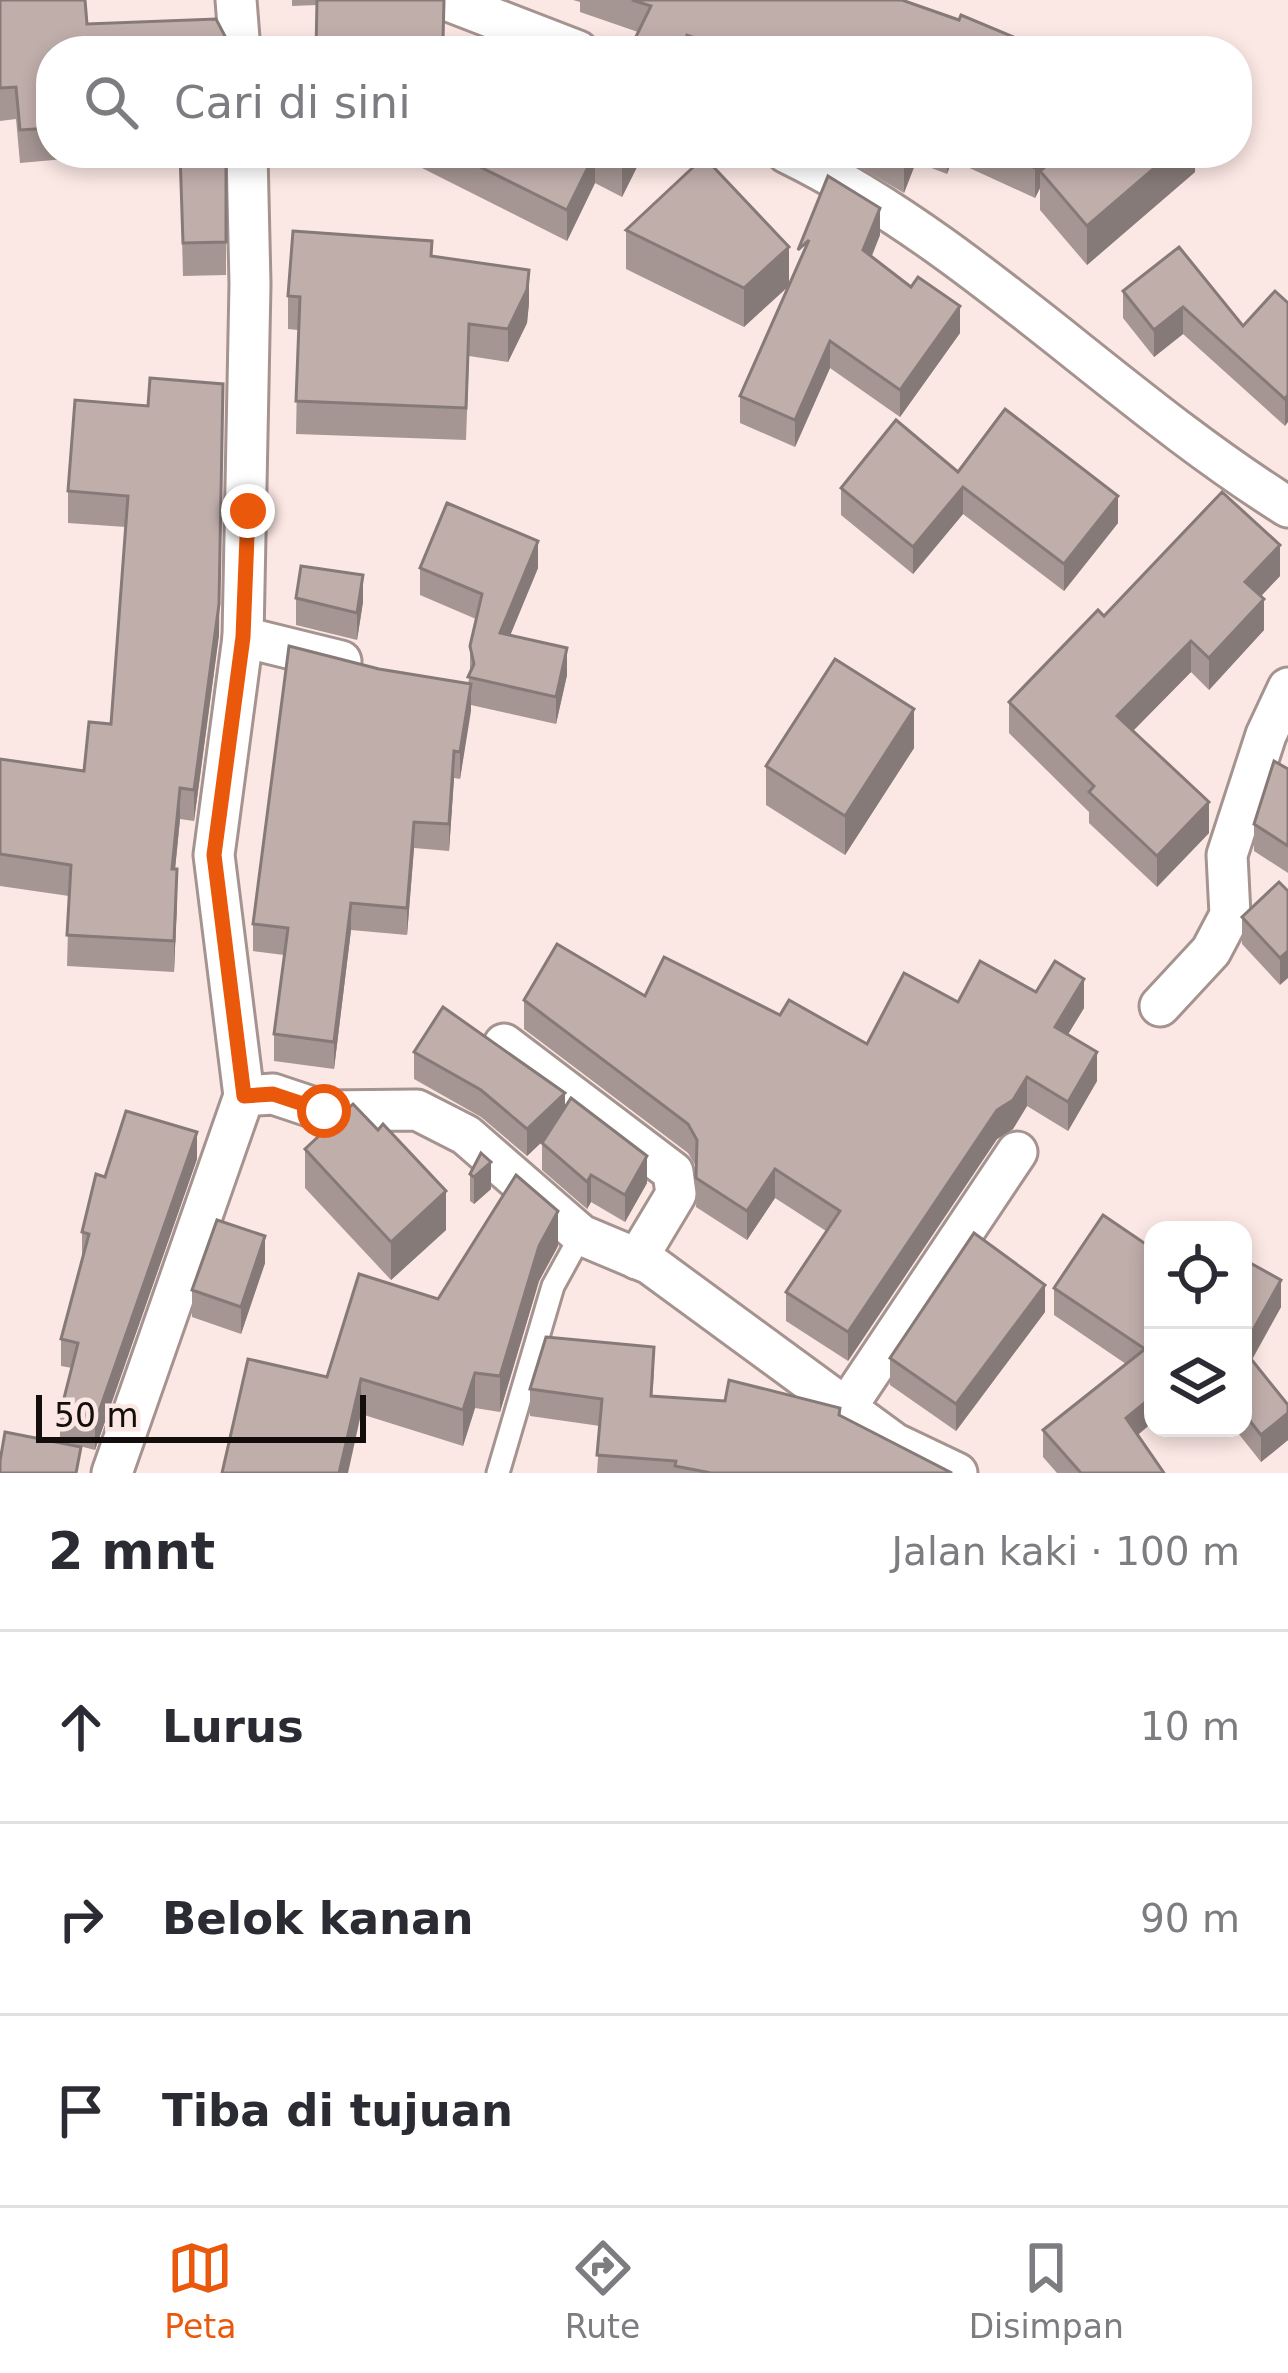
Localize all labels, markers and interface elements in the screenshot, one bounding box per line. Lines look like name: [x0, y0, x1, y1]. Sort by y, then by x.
search box: [36, 36, 1252, 168]
icon: search: [78, 69, 144, 135]
text: Cari di sini: [174, 76, 411, 129]
route end: [221, 484, 275, 538]
route start: [297, 1084, 351, 1138]
map controls: [1144, 1221, 1252, 1437]
button: locate: [1144, 1221, 1252, 1329]
button: layers: [1144, 1329, 1252, 1437]
scale bar: [36, 1389, 366, 1442]
text: 50 m: [54, 1396, 139, 1435]
text: 2 mnt: [48, 1522, 215, 1581]
text: Jalan kaki · 100 m: [892, 1529, 1240, 1574]
icon: ahead: [48, 1694, 114, 1760]
text: Lurus: [162, 1700, 304, 1753]
text: 10 m: [1140, 1704, 1240, 1749]
icon: right: [48, 1886, 114, 1952]
text: Belok kanan: [162, 1892, 473, 1945]
text: 90 m: [1140, 1896, 1240, 1941]
icon: arrive: [48, 2078, 114, 2144]
text: Tiba di tujuan: [162, 2084, 513, 2137]
tab: Peta: [164, 2235, 236, 2346]
tab: Rute: [565, 2235, 640, 2346]
tab: Disimpan: [969, 2235, 1124, 2346]

